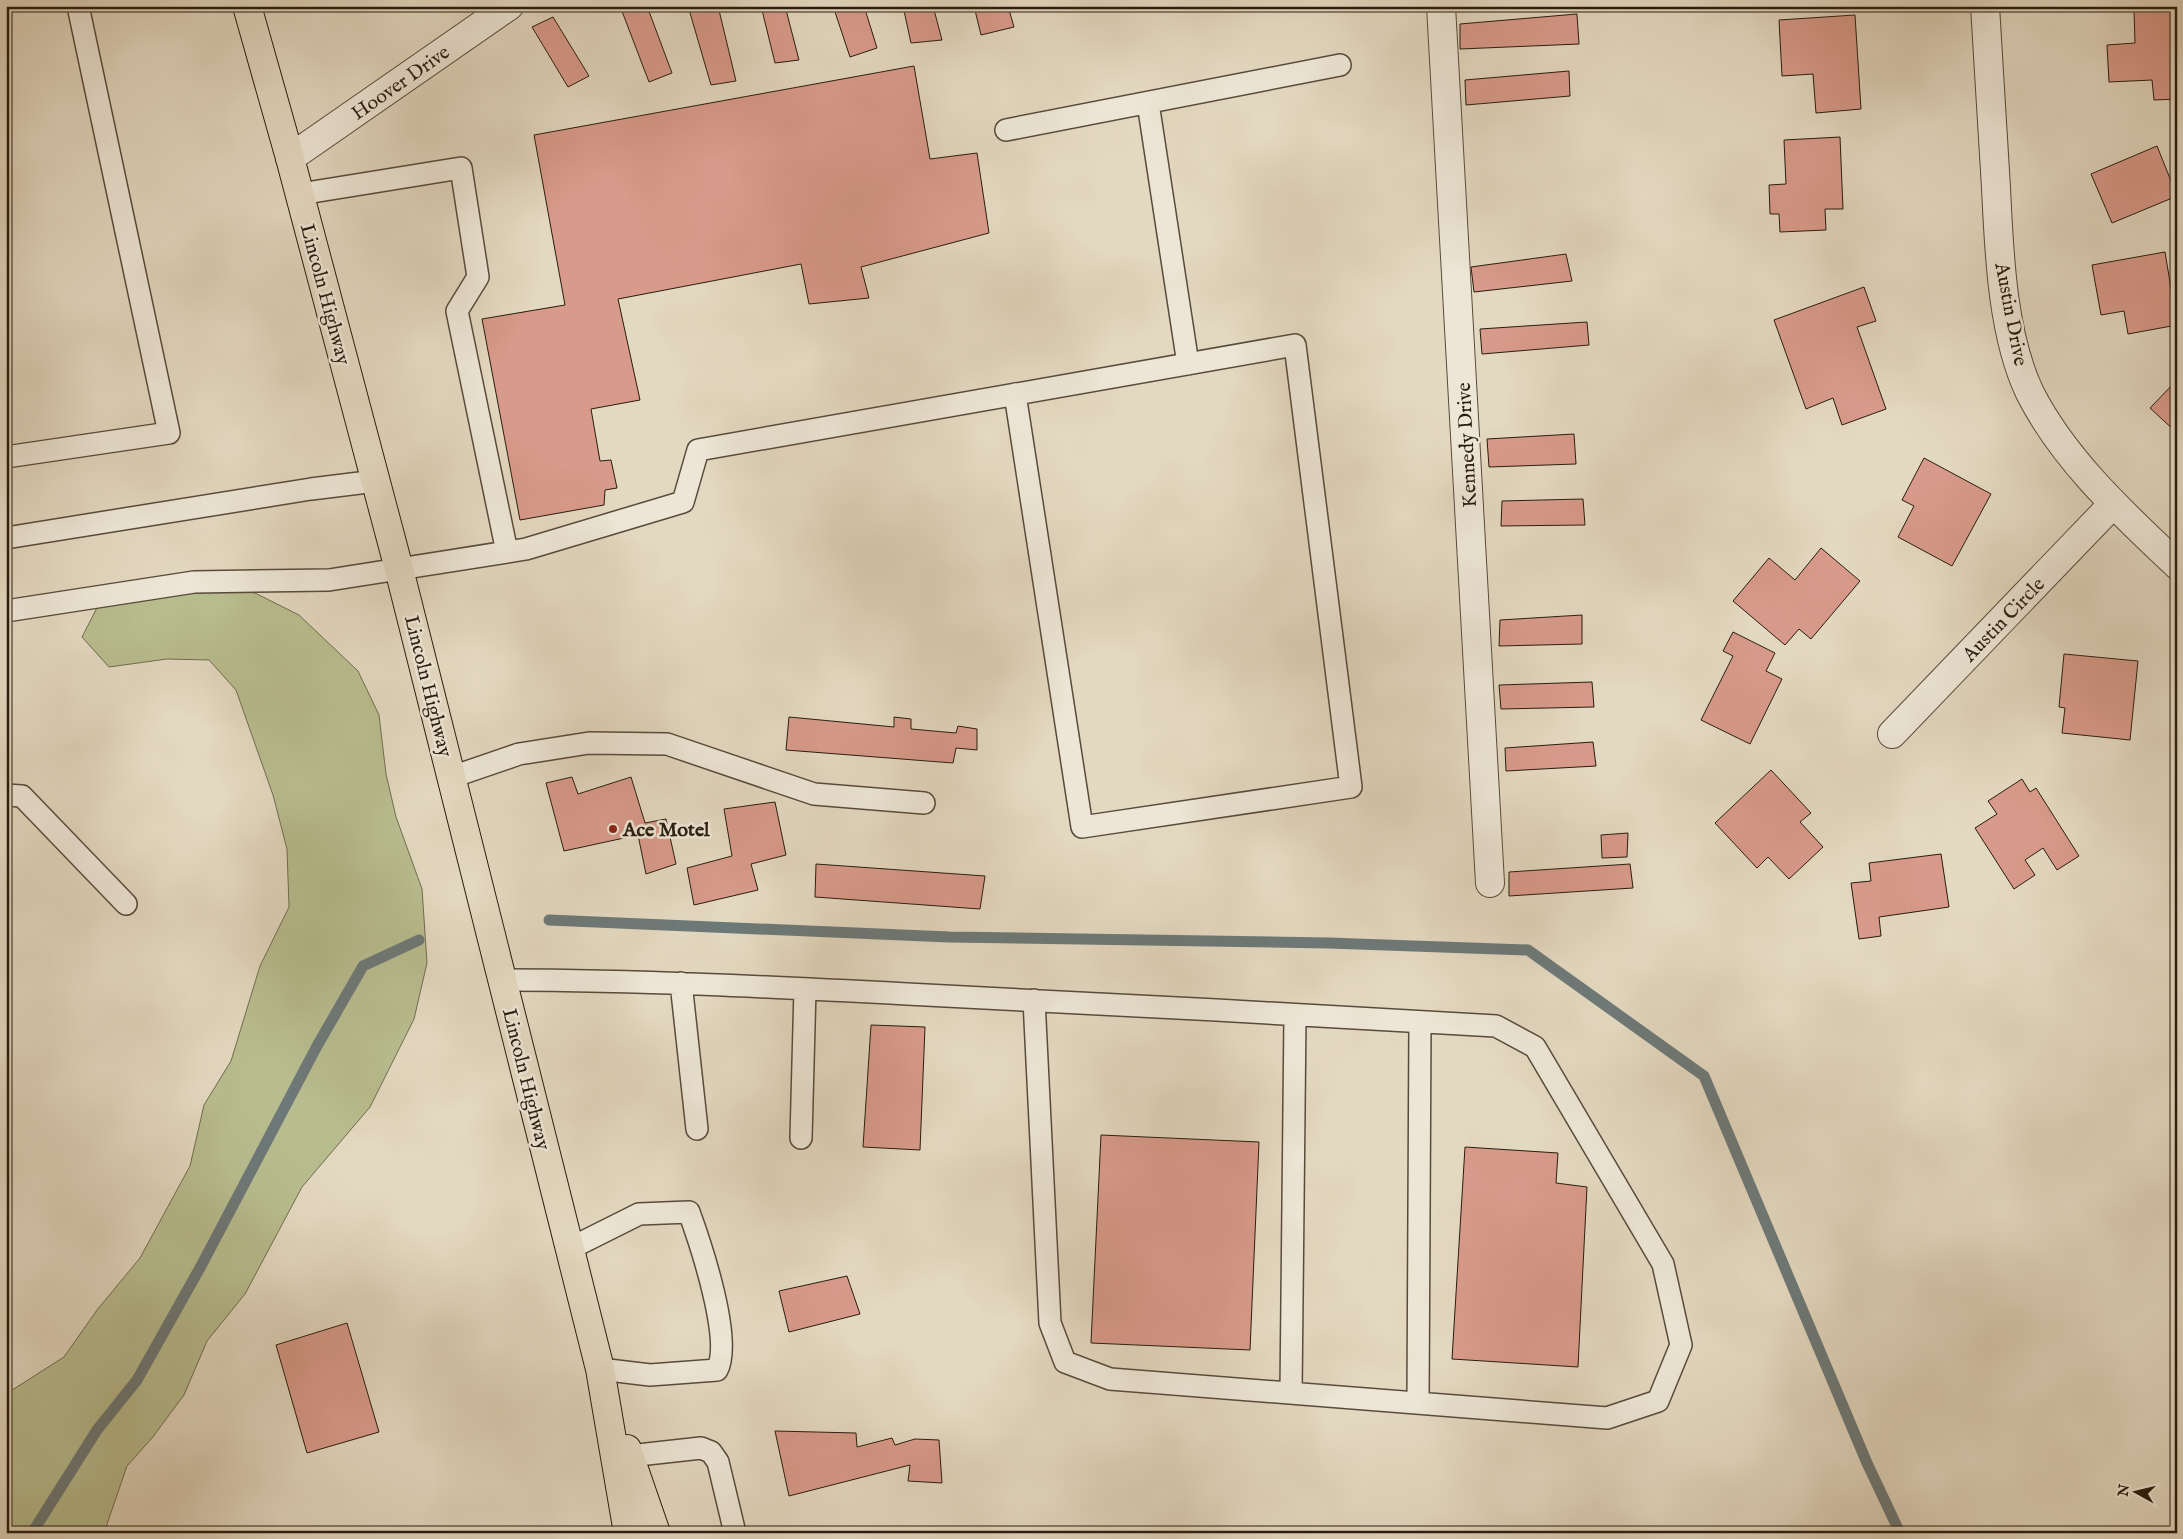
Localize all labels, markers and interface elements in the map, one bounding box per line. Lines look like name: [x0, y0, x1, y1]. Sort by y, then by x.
street label: Hoover Drive: [347, 40, 455, 126]
street label: Lincoln Highway: [294, 221, 355, 368]
street label: Austin Drive: [1988, 260, 2033, 368]
street label: Kennedy Drive: [1452, 382, 1483, 508]
street label: Austin Circle: [1957, 572, 2051, 668]
street label: Lincoln Highway: [398, 613, 457, 760]
place label: Ace Motel: [622, 818, 710, 843]
marker: Ace Motel: [607, 823, 619, 835]
street label: Lincoln Highway: [496, 1006, 555, 1153]
north arrow: [2110, 1466, 2160, 1516]
text: N: [2114, 1483, 2134, 1499]

